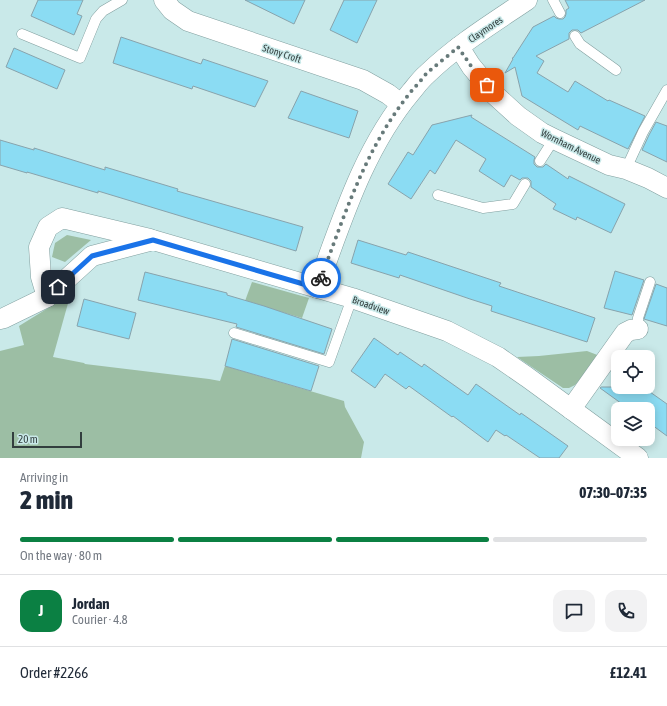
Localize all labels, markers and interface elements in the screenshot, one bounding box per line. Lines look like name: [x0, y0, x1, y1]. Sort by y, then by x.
street label: Claymores: [466, 14, 505, 45]
street label: Stony Croft: [261, 42, 303, 65]
pin: [470, 68, 504, 102]
icon: bag: [476, 74, 498, 96]
street label: Wornham Avenue: [539, 127, 603, 166]
courier: [301, 258, 341, 298]
icon: bike: [310, 267, 332, 289]
pin: [41, 270, 75, 304]
icon: home: [47, 276, 69, 298]
street label: Broadview: [351, 294, 391, 317]
map controls: [611, 350, 655, 446]
button: locate: [611, 350, 655, 394]
button: layers: [611, 402, 655, 446]
scale bar: [12, 430, 82, 449]
text: 20 m: [18, 433, 38, 445]
text: Arriving in: [20, 470, 68, 485]
text: 07:30–07:35: [579, 484, 647, 501]
text: 2 min: [20, 485, 73, 515]
text: On the way · 80 m: [20, 548, 102, 563]
button: chat: [553, 590, 595, 632]
button: phone: [605, 590, 647, 632]
text: Jordan: [72, 595, 110, 612]
text: J: [39, 602, 43, 619]
text: Courier · 4.8: [72, 612, 128, 627]
text: Order #2266: [20, 664, 88, 681]
text: £12.41: [610, 664, 647, 681]

